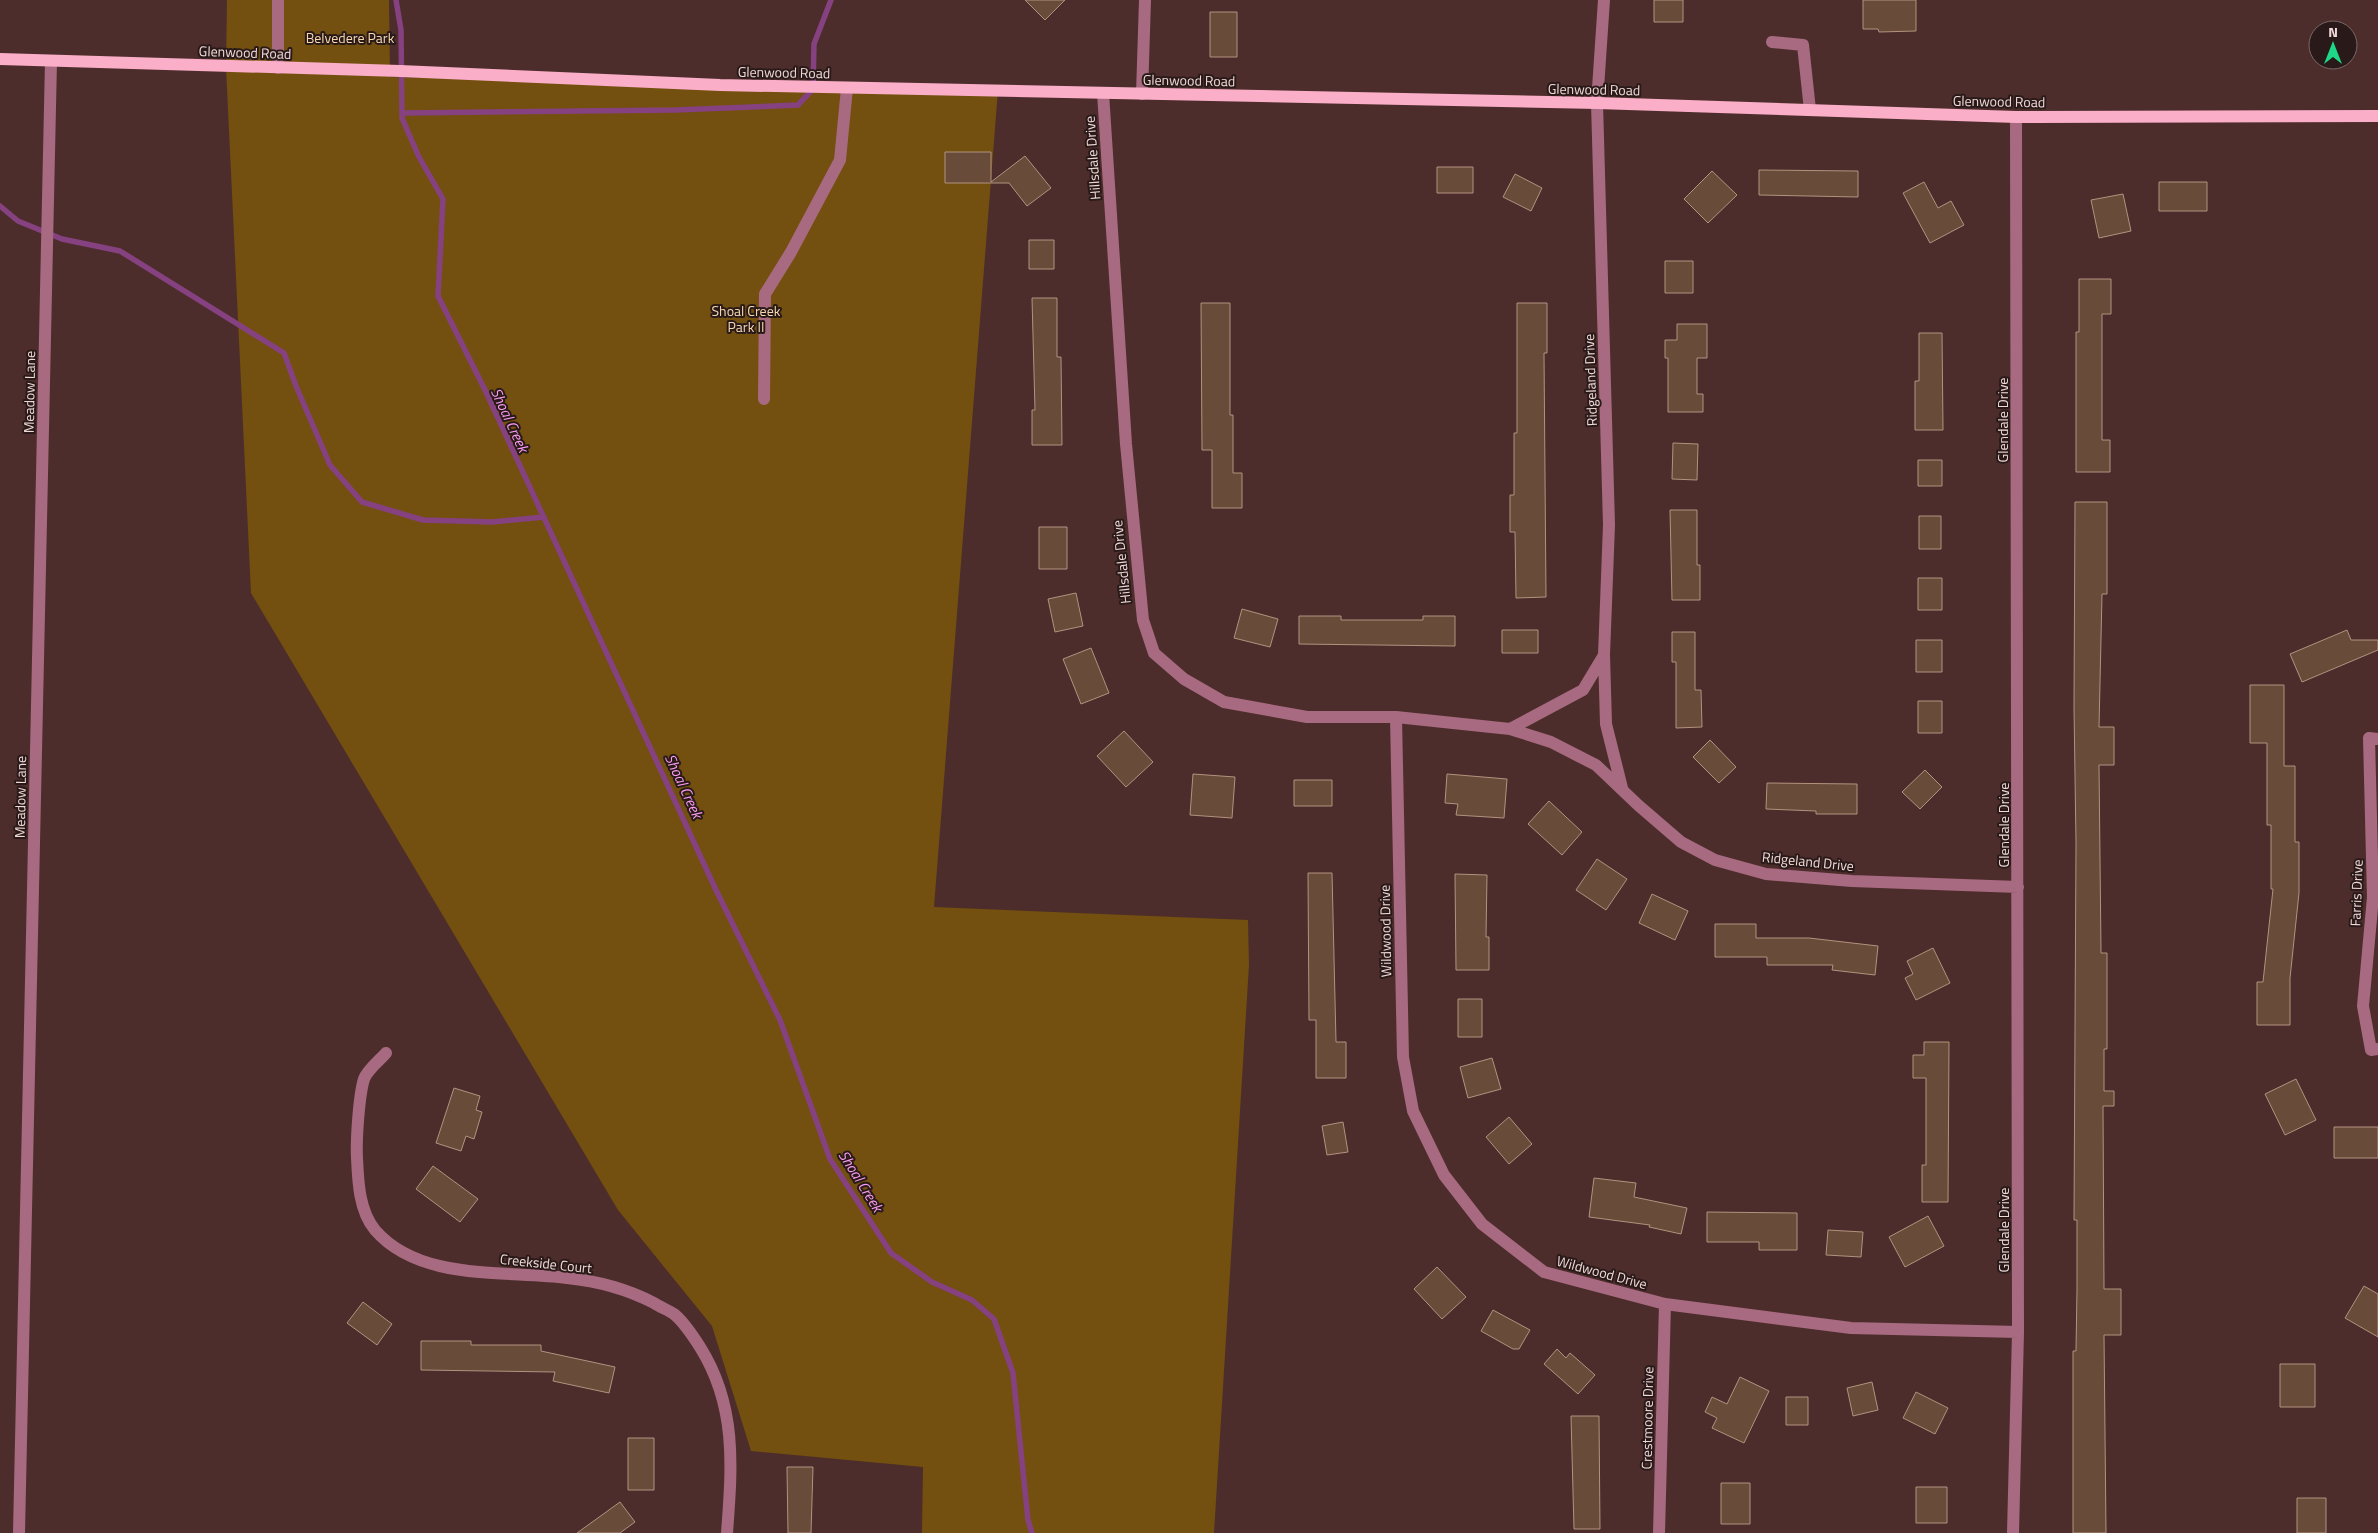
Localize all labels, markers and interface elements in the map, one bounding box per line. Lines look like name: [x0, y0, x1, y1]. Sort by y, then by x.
north arrow: [2308, 20, 2358, 70]
text: N: [2328, 21, 2338, 42]
park label: Belvedere Park: [306, 27, 395, 48]
street label: Glenwood Road: [198, 40, 292, 64]
street label: Glenwood Road: [738, 61, 830, 83]
street label: Glenwood Road: [1143, 69, 1235, 91]
street label: Glenwood Road: [1548, 78, 1640, 100]
street label: Glenwood Road: [1953, 90, 2045, 112]
street label: Hillsdale Drive: [1079, 115, 1105, 201]
park label: Shoal Creek Park II: [712, 300, 781, 337]
street label: Ridgeland Drive: [1578, 334, 1602, 426]
street label: Meadow Lane: [18, 351, 40, 433]
street label: Glendale Drive: [1992, 378, 2013, 462]
water label: Shoal Creek: [485, 384, 536, 458]
street label: Hillsdale Drive: [1106, 519, 1136, 605]
water label: Shoal Creek: [659, 750, 710, 824]
street label: Meadow Lane: [9, 756, 31, 838]
street label: Glendale Drive: [1993, 783, 2014, 867]
street label: Ridgeland Drive: [1761, 846, 1855, 876]
street label: Farris Drive: [2344, 859, 2368, 927]
street label: Wildwood Drive: [1374, 885, 1396, 977]
water label: Shoal Creek: [833, 1146, 890, 1218]
street label: Glendale Drive: [1993, 1188, 2014, 1272]
street label: Creekside Court: [499, 1248, 593, 1278]
street label: Wildwood Drive: [1555, 1250, 1649, 1294]
street label: Crestmoore Drive: [1636, 1366, 1658, 1470]

